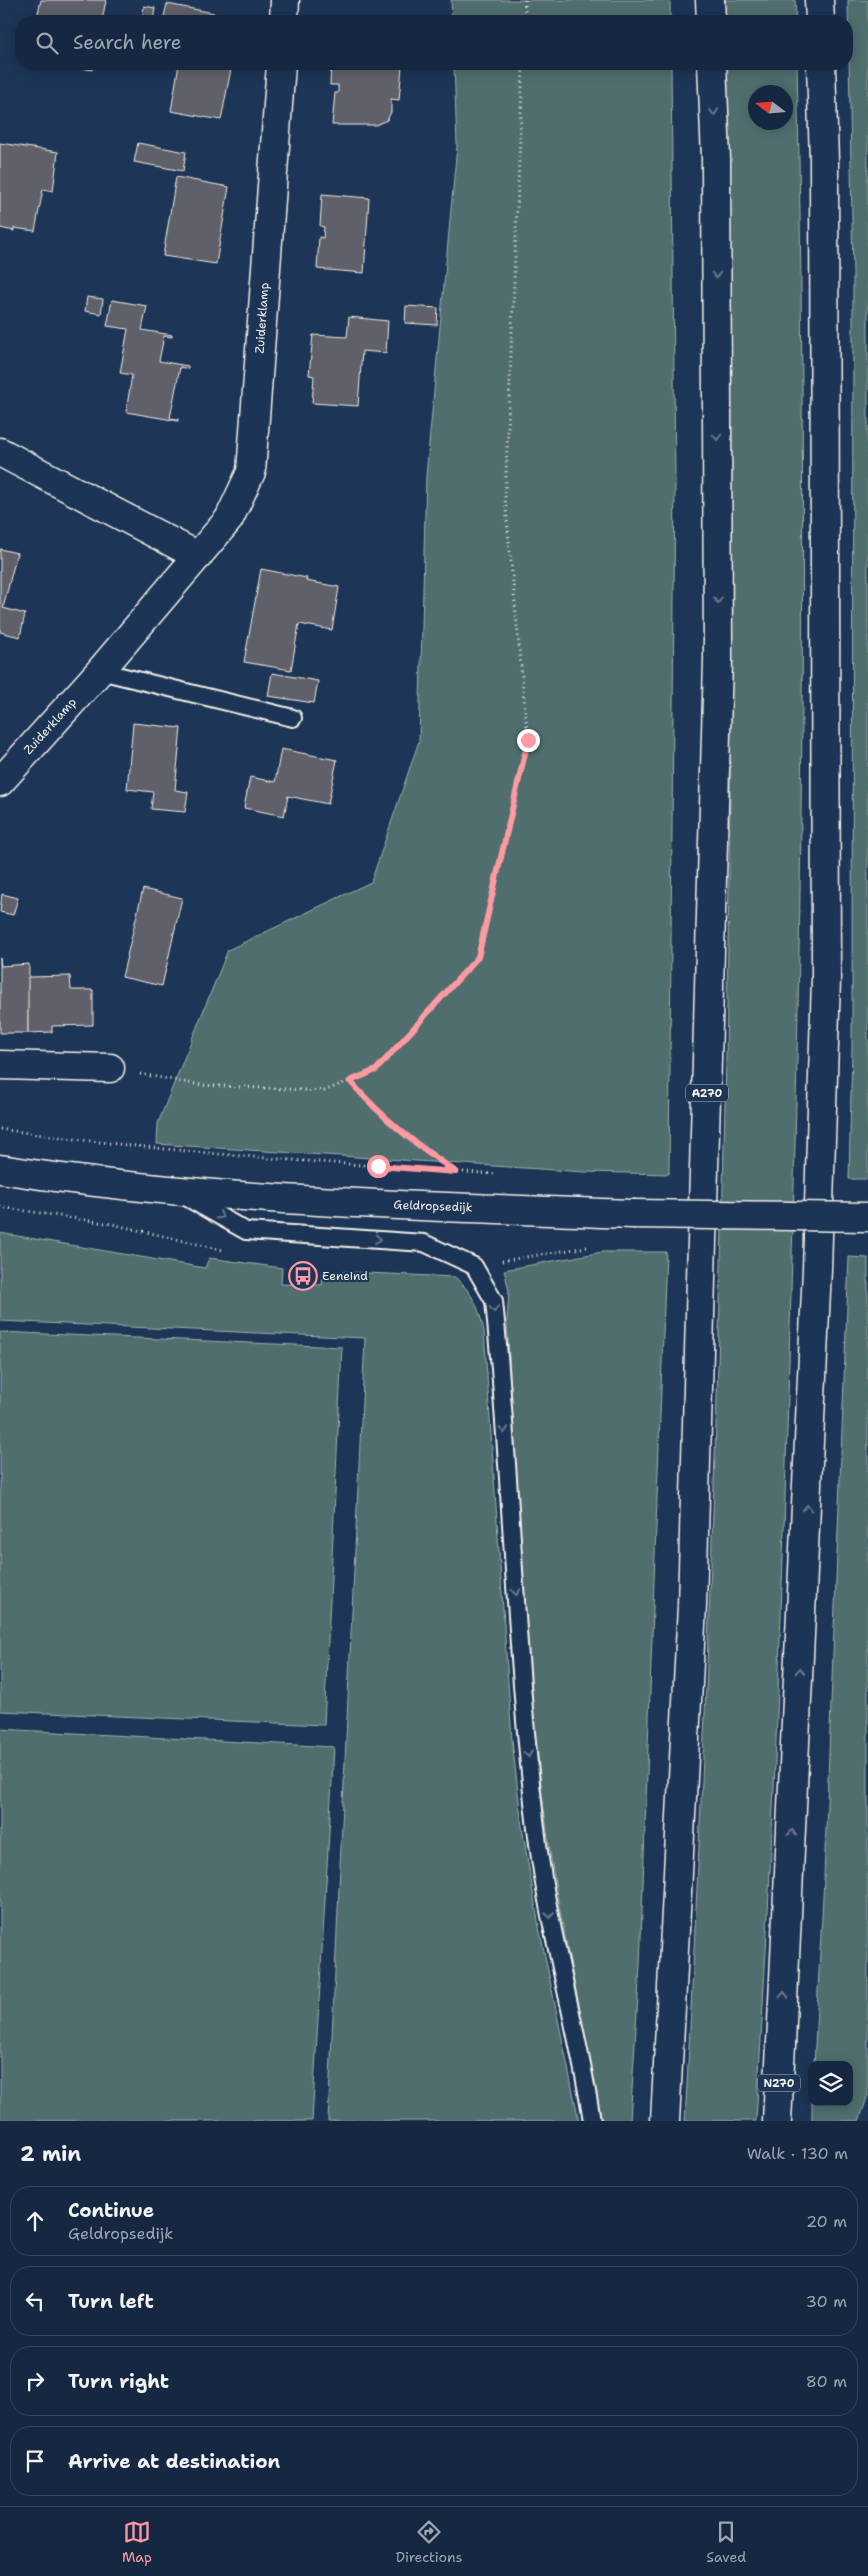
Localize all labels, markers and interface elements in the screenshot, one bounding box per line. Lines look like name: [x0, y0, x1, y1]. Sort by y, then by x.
search box: [15, 15, 853, 70]
icon: search: [33, 29, 61, 57]
text: Search here: [73, 30, 182, 55]
north arrow: [748, 85, 793, 130]
one-way arrow: [709, 109, 720, 117]
one-way arrow: [711, 272, 721, 279]
street label: Zuiderklamp: [252, 282, 272, 354]
one-way arrow: [712, 434, 722, 442]
one-way arrow: [713, 596, 723, 604]
street label: Zuiderklamp: [20, 694, 80, 758]
route end: [517, 729, 540, 752]
road number: A270: [686, 1084, 728, 1102]
route start: [367, 1155, 390, 1178]
street label: Geldropsedijk: [393, 1197, 473, 1215]
one-way arrow: [214, 1210, 223, 1220]
one-way arrow: [374, 1233, 382, 1244]
bus stop icon: Eeneind: [288, 1261, 318, 1291]
place label: Eeneind: [322, 1268, 368, 1284]
one-way arrow: [488, 1306, 499, 1314]
one-way arrow: [499, 1426, 510, 1434]
one-way arrow: [802, 1504, 812, 1512]
one-way arrow: [510, 1588, 521, 1596]
one-way arrow: [794, 1667, 805, 1675]
one-way arrow: [522, 1750, 533, 1758]
one-way arrow: [786, 1829, 797, 1837]
one-way arrow: [545, 1911, 555, 1919]
one-way arrow: [778, 1991, 789, 1999]
map controls: [808, 2061, 853, 2106]
button: layers: [808, 2061, 853, 2106]
road number: N270: [758, 2074, 800, 2092]
text: 2 min: [20, 2140, 81, 2168]
text: Walk · 130 m: [747, 2143, 848, 2164]
text: Continue: [68, 2198, 154, 2223]
icon: ahead: [21, 2207, 49, 2235]
text: 20 m: [806, 2211, 847, 2232]
text: Geldropsedijk: [68, 2223, 173, 2244]
icon: left: [21, 2287, 49, 2315]
text: Turn left: [68, 2289, 154, 2314]
text: 30 m: [806, 2291, 847, 2312]
icon: right: [21, 2367, 49, 2395]
text: Turn right: [68, 2369, 169, 2394]
text: 80 m: [806, 2371, 847, 2392]
icon: arrive: [21, 2447, 49, 2475]
text: Arrive at destination: [68, 2449, 280, 2474]
tab: Map: [122, 2518, 152, 2566]
tab: Directions: [396, 2518, 462, 2566]
tab: Saved: [706, 2518, 746, 2566]

